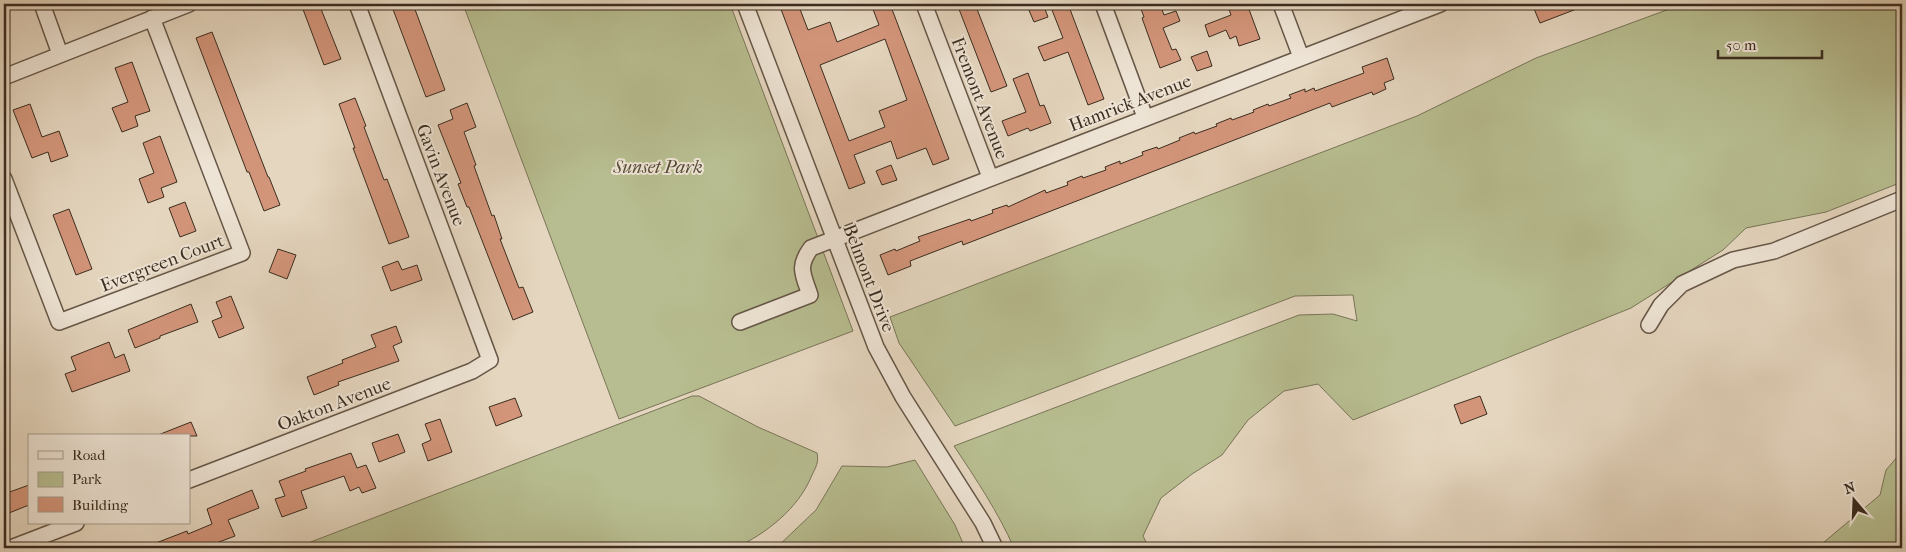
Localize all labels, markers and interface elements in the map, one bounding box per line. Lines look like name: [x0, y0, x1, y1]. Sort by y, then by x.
scale bar: [1718, 28, 1822, 60]
street label: Fremont Avenue: [947, 34, 1012, 162]
text: 50 m: [1726, 36, 1757, 54]
street label: Hamrick Avenue: [1066, 70, 1194, 136]
street label: Gavin Avenue: [411, 121, 470, 229]
park label: Sunset Park: [612, 157, 703, 178]
street label: Belmont Drive: [838, 221, 899, 335]
street label: Evergreen Court: [97, 230, 227, 297]
street label: Oakton Avenue: [275, 373, 394, 436]
legend: [28, 434, 190, 524]
text: Road: [72, 446, 106, 464]
text: Park: [72, 470, 102, 488]
north arrow: [1828, 474, 1878, 524]
text: N: [1842, 478, 1858, 498]
text: Building: [72, 496, 129, 514]

